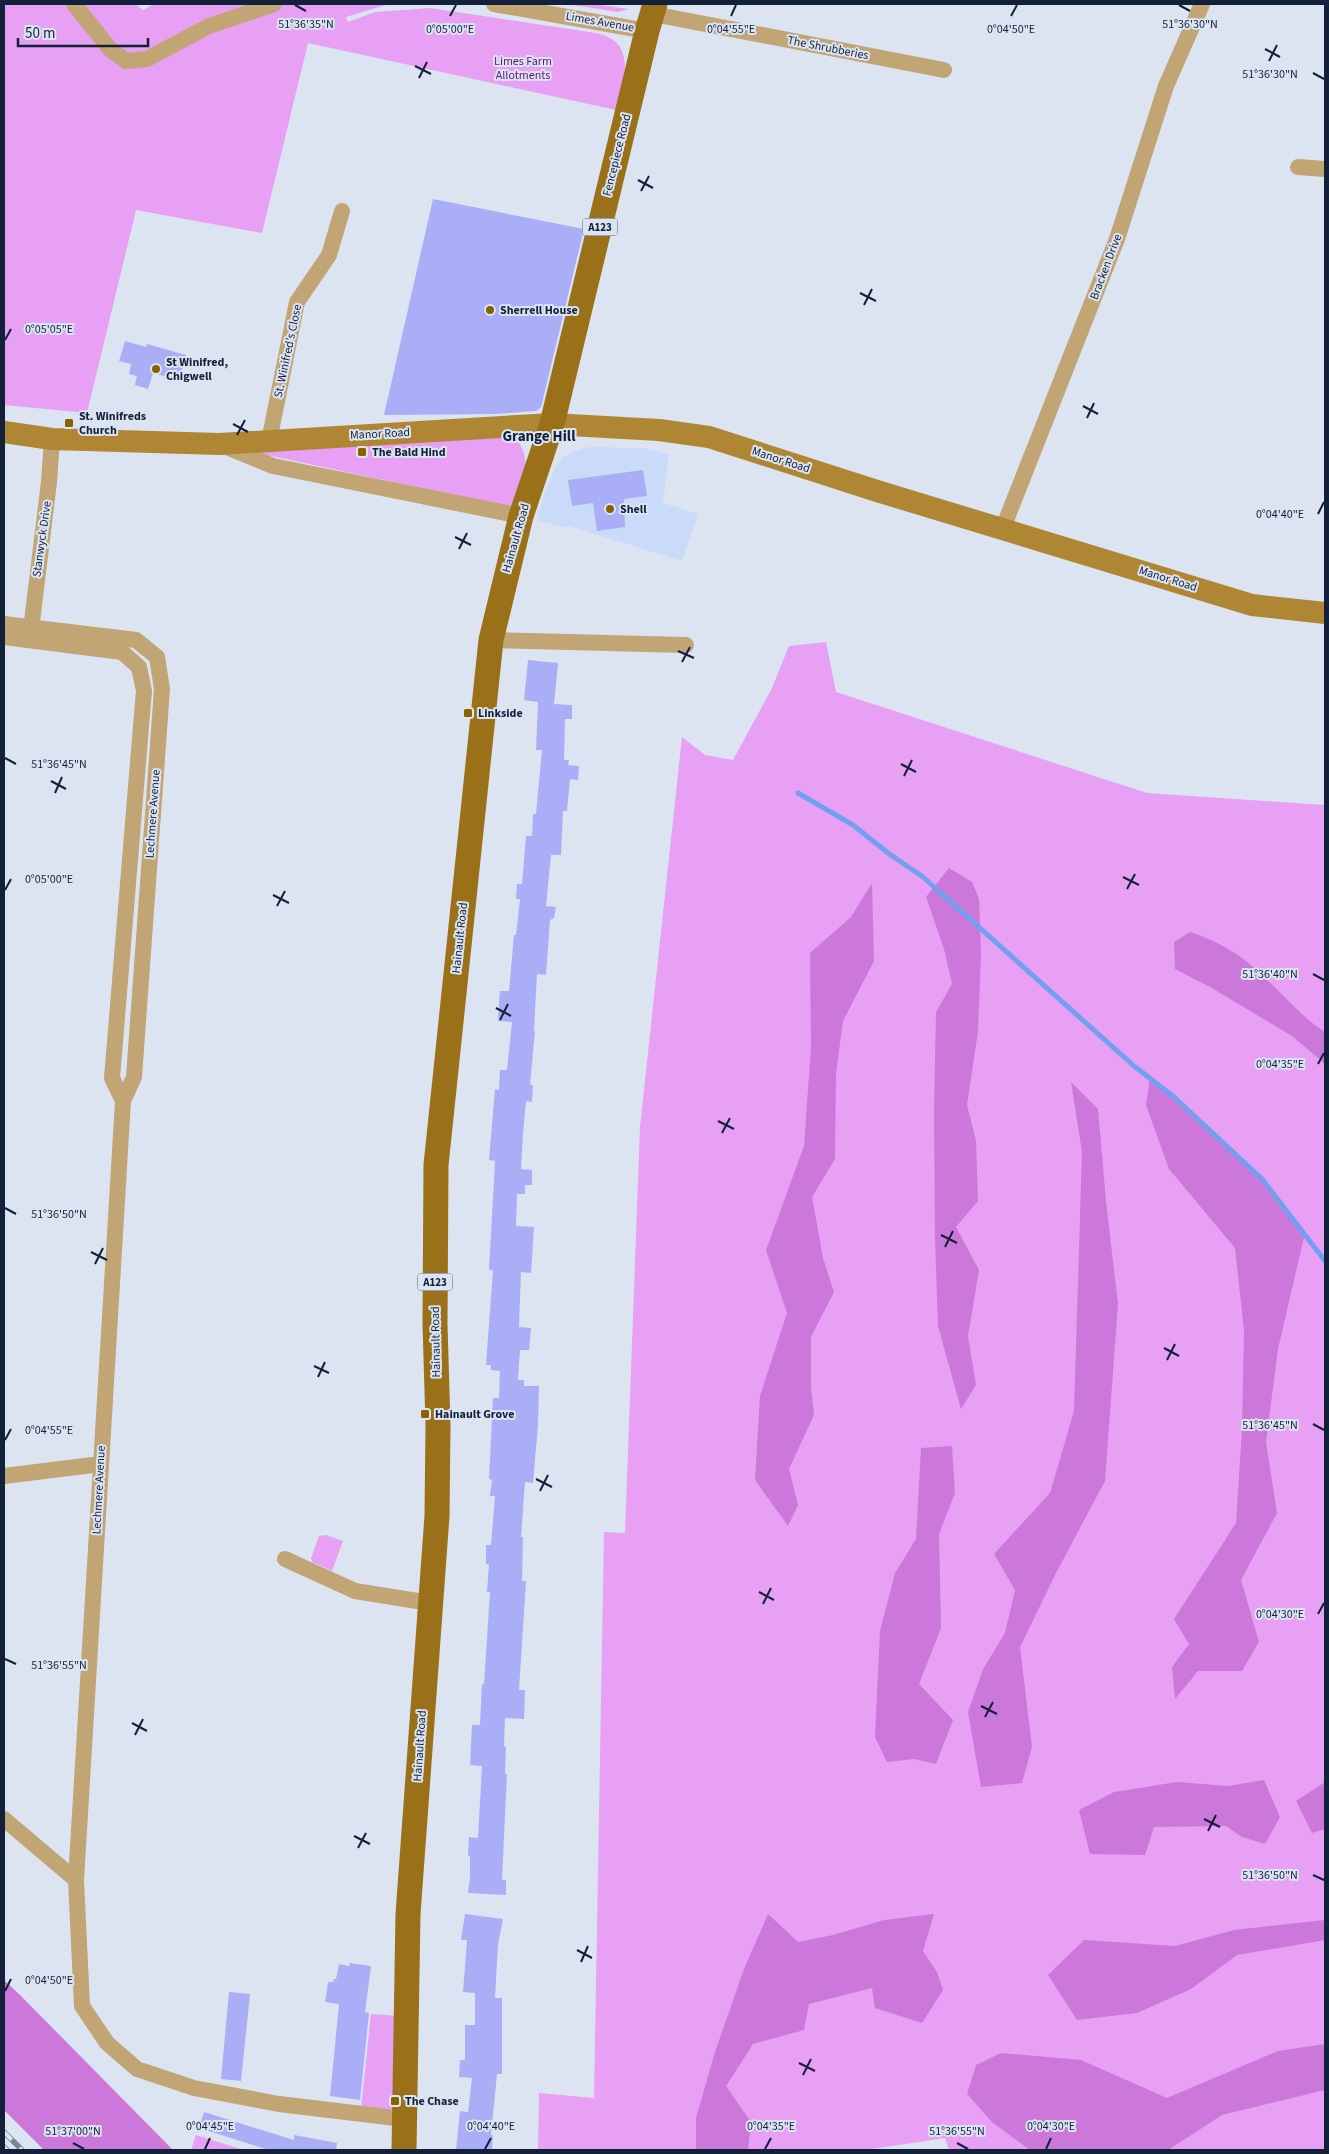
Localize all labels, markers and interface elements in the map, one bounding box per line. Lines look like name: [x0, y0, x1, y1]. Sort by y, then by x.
street label: Limes Avenue: [564, 8, 636, 36]
scale bar: [18, 15, 148, 47]
text: 51°36'35"N: [278, 16, 334, 33]
text: 51°36'30"N: [1162, 16, 1218, 33]
text: 0°05'00"E: [426, 21, 474, 38]
text: 0°04'55"E: [707, 21, 755, 38]
text: 0°04'50"E: [987, 21, 1035, 38]
text: 50 m: [25, 23, 55, 44]
street label: The Shrubberies: [786, 32, 870, 64]
park label: Limes Farm Allotments: [494, 53, 552, 84]
text: 51°36'30"N: [1242, 66, 1298, 83]
street label: Fencepiece Road: [599, 112, 635, 198]
road number: A123: [582, 218, 618, 236]
street label: Bracken Drive: [1086, 232, 1126, 302]
place label: Sherrell House: [500, 302, 578, 319]
street label: St. Winifred's Close: [270, 303, 306, 399]
marker: Sherrell House: [484, 304, 496, 316]
text: 0°05'05"E: [25, 321, 73, 338]
place label: St Winifred, Chigwell: [166, 354, 228, 385]
marker: St Winifred, Chigwell: [150, 363, 162, 375]
place label: St. Winifreds Church: [79, 408, 146, 439]
marker: St. Winifreds Church: [63, 417, 75, 429]
street label: Manor Road: [350, 424, 410, 444]
district label: Grange Hill: [503, 426, 576, 447]
street label: Manor Road: [750, 443, 812, 477]
place label: The Bald Hind: [372, 444, 446, 461]
marker: The Bald Hind: [356, 446, 368, 458]
street label: Stanwyck Drive: [28, 500, 56, 578]
street label: Hainault Road: [498, 501, 534, 575]
place label: Shell: [620, 501, 647, 518]
marker: Shell: [604, 503, 616, 515]
text: 0°04'40"E: [1256, 506, 1304, 523]
street label: Manor Road: [1137, 562, 1199, 596]
place label: Linkside: [478, 705, 523, 722]
marker: Linkside: [462, 707, 474, 719]
text: 51°36'45"N: [31, 756, 87, 773]
street label: Lechmere Avenue: [141, 769, 165, 859]
text: 0°05'00"E: [25, 871, 73, 888]
street label: Hainault Road: [448, 902, 472, 974]
text: 51°36'40"N: [1242, 966, 1298, 983]
text: 0°04'35"E: [1256, 1056, 1304, 1073]
text: 51°36'50"N: [31, 1206, 87, 1223]
road number: A123: [418, 1274, 452, 1290]
street label: Hainault Road: [427, 1306, 445, 1378]
place label: Hainault Grove: [435, 1406, 514, 1423]
marker: Hainault Grove: [419, 1408, 431, 1420]
text: 51°36'45"N: [1242, 1417, 1298, 1434]
text: 0°04'55"E: [25, 1422, 73, 1439]
street label: Lechmere Avenue: [88, 1445, 110, 1535]
text: 0°04'30"E: [1256, 1606, 1304, 1623]
text: 51°36'55"N: [31, 1657, 87, 1674]
street label: Hainault Road: [409, 1710, 431, 1782]
text: 51°36'50"N: [1242, 1867, 1298, 1884]
text: 0°04'50"E: [25, 1972, 73, 1989]
place label: The Chase: [405, 2093, 459, 2110]
marker: The Chase: [389, 2095, 401, 2107]
text: 0°04'45"E: [186, 2118, 234, 2135]
text: 0°04'40"E: [467, 2118, 515, 2135]
text: 0°04'35"E: [747, 2118, 795, 2135]
text: 0°04'30"E: [1027, 2118, 1075, 2135]
text: 51°37'00"N: [45, 2123, 101, 2140]
text: 51°36'55"N: [929, 2123, 985, 2140]

